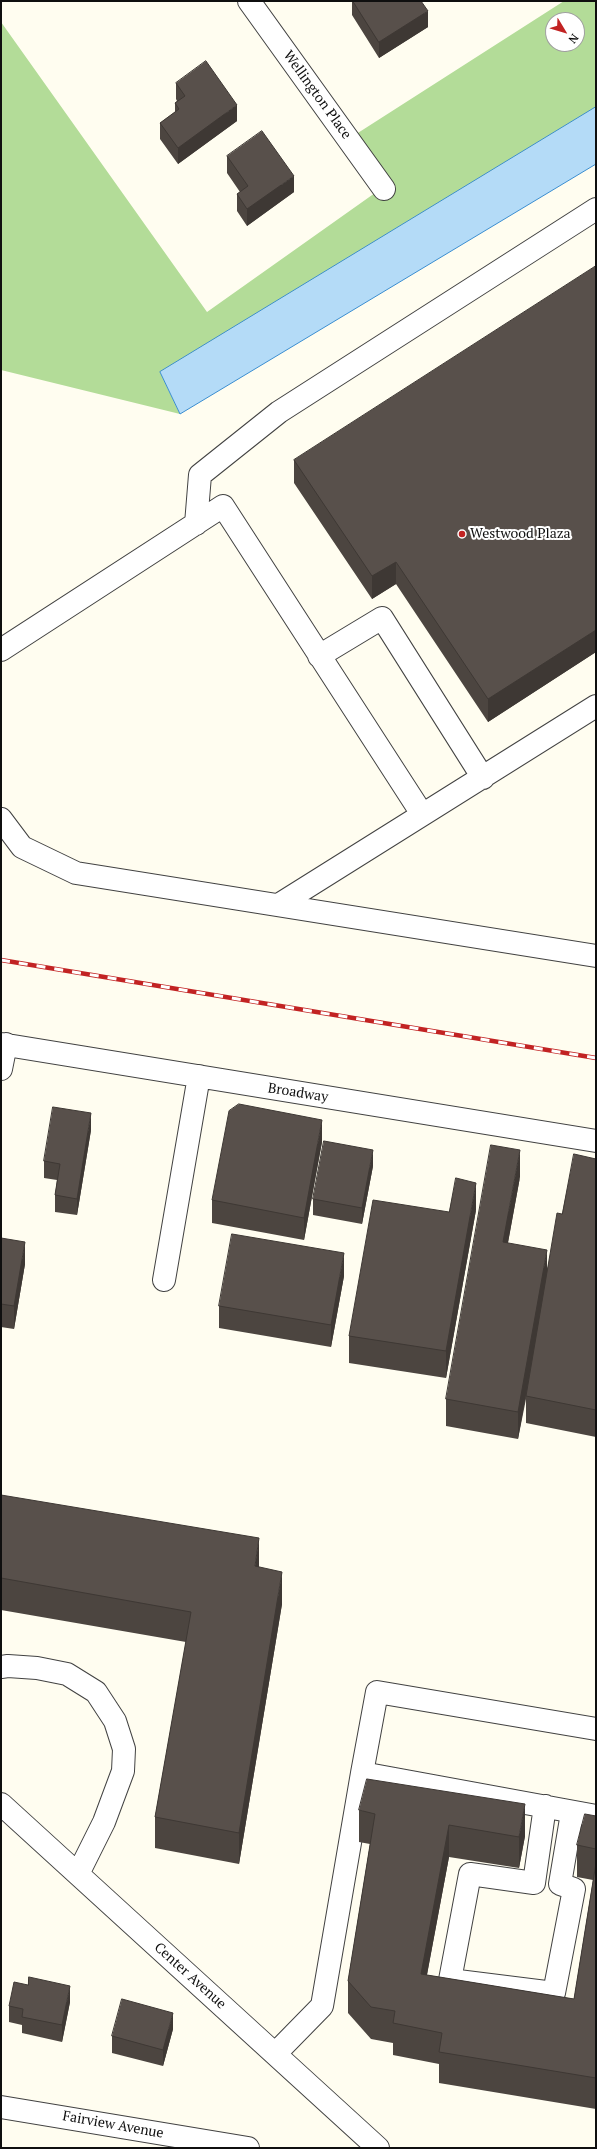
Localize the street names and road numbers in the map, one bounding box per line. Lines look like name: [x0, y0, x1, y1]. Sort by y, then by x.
street label: Wellington Place: [279, 48, 355, 142]
street label: Broadway: [267, 1080, 329, 1106]
street label: Center Avenue: [151, 1939, 229, 2013]
street label: Fairview Avenue: [61, 2108, 165, 2142]

